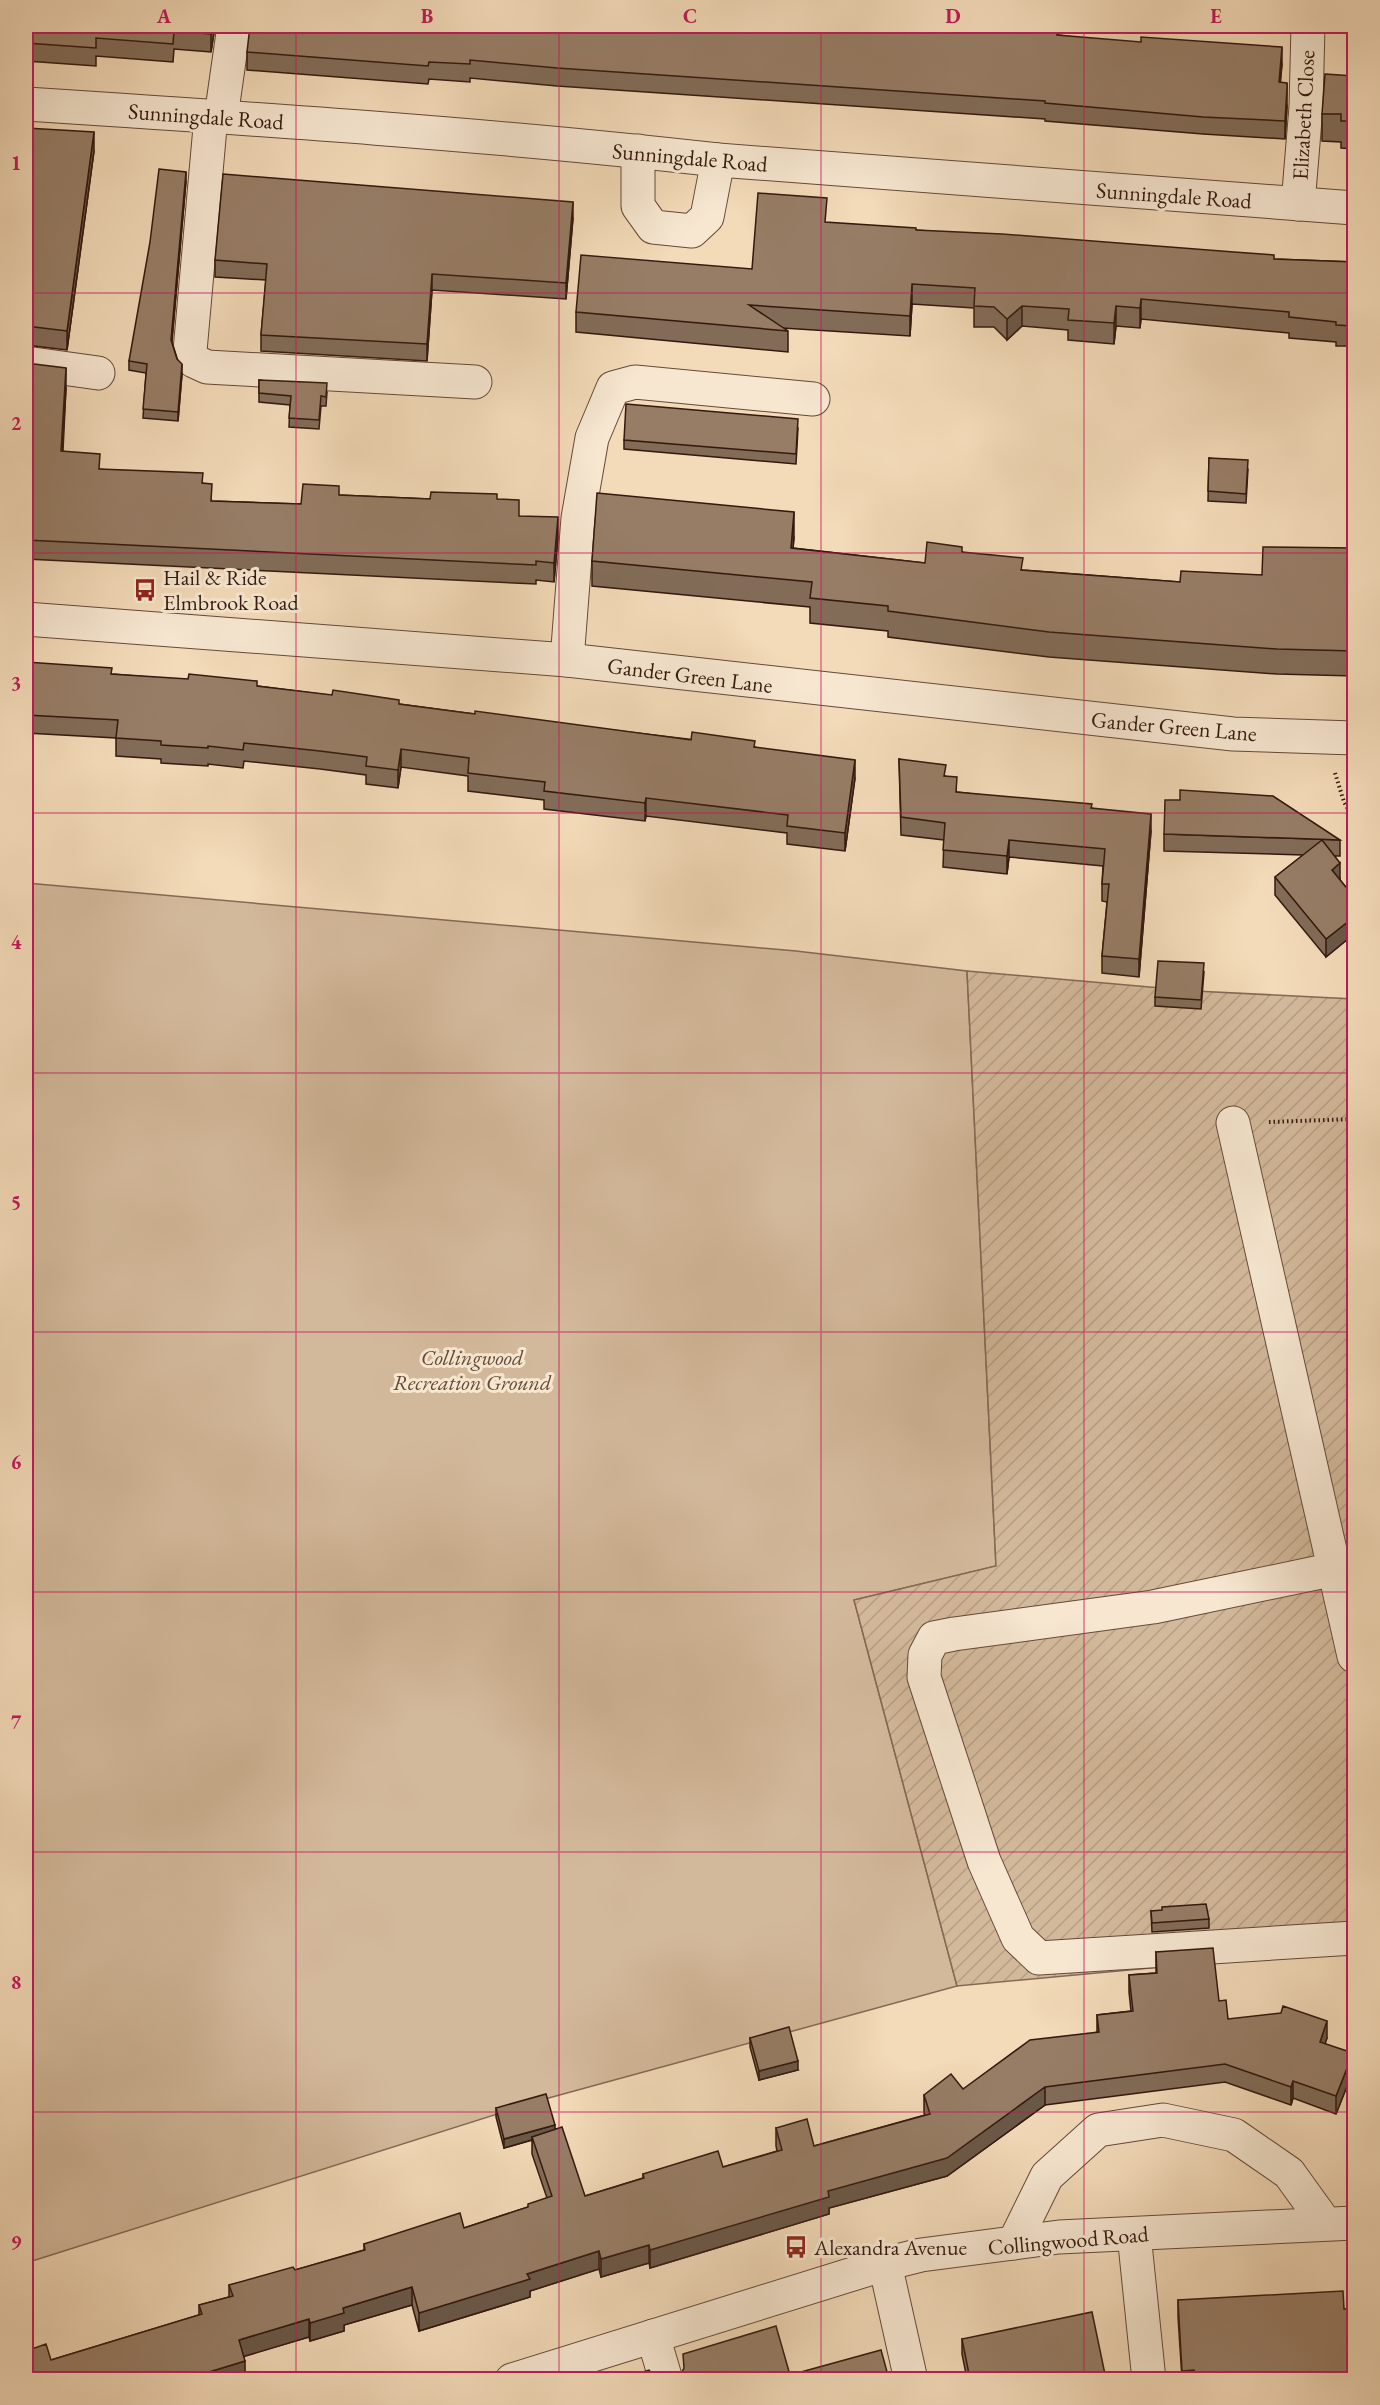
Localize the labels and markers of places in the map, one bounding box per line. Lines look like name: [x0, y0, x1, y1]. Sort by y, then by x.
place label: Hail & Ride Elmbrook Road: [163, 563, 300, 617]
bus stop icon: Hail & Ride Elmbrook Road: [132, 577, 158, 603]
place label: Alexandra Avenue: [813, 2233, 967, 2262]
bus stop icon: Alexandra Avenue: [783, 2234, 809, 2260]

